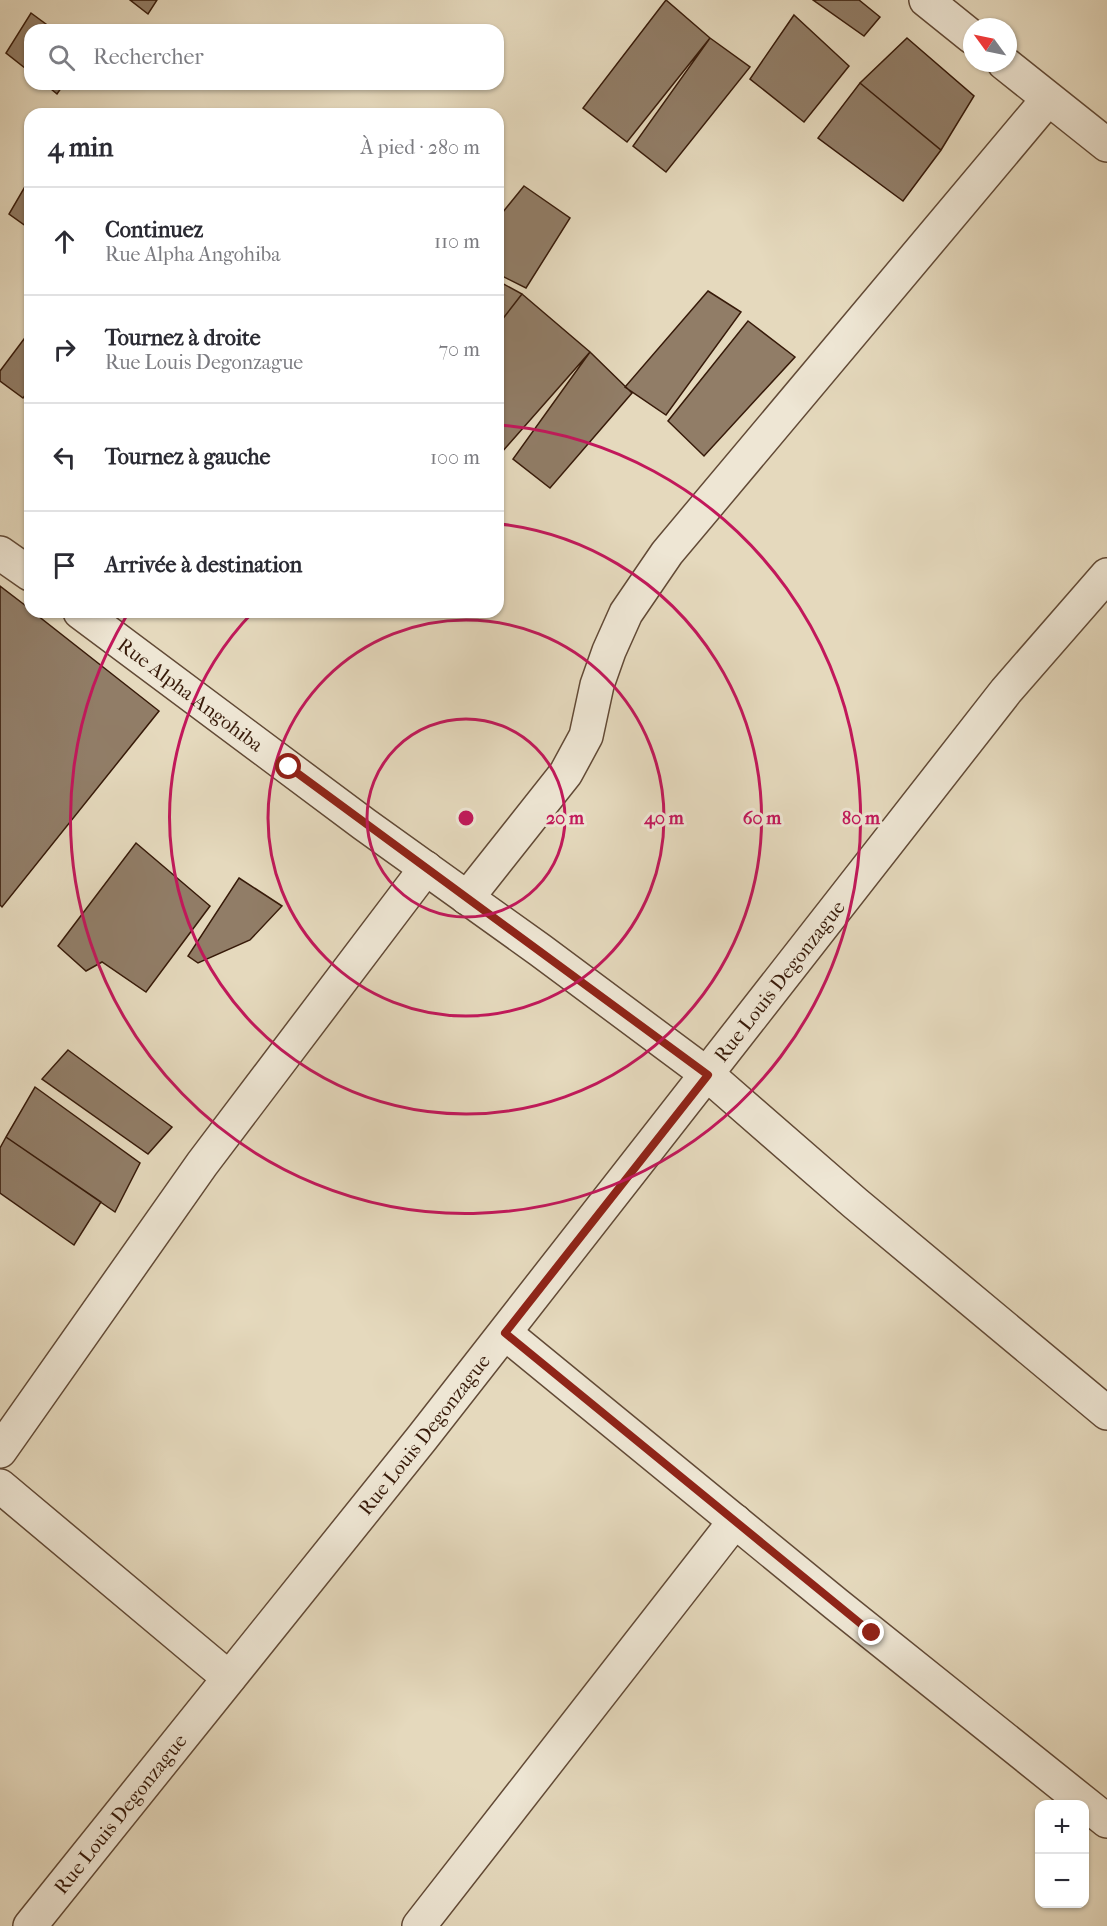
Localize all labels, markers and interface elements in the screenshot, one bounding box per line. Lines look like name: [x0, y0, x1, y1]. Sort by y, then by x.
north arrow: [963, 18, 1017, 72]
search box: [24, 24, 504, 90]
icon: search: [45, 41, 78, 74]
text: Rechercher: [93, 44, 204, 70]
text: 4 min: [48, 132, 113, 163]
text: À pied · 280 m: [361, 136, 480, 159]
text: Continuez: [105, 217, 203, 243]
icon: ahead: [48, 225, 81, 258]
text: 110 m: [434, 230, 480, 253]
text: Rue Alpha Angohiba: [105, 243, 280, 266]
text: Tournez à droite: [105, 325, 261, 351]
icon: right: [48, 333, 81, 366]
text: 70 m: [438, 338, 480, 361]
text: Rue Louis Degonzague: [105, 351, 303, 374]
icon: left: [48, 441, 81, 474]
text: Tournez à gauche: [105, 444, 270, 470]
text: 100 m: [430, 446, 480, 469]
icon: arrive: [48, 549, 81, 582]
text: Arrivée à destination: [105, 552, 302, 578]
street label: Rue Alpha Angohiba: [113, 633, 268, 757]
route start: [275, 753, 301, 779]
centre of rings: [456, 808, 476, 828]
text: 20 m: [546, 808, 585, 829]
text: 40 m: [643, 808, 685, 829]
text: 60 m: [743, 808, 782, 829]
text: 80 m: [842, 808, 881, 829]
street label: Rue Louis Degonzague: [709, 896, 849, 1066]
street label: Rue Louis Degonzague: [353, 1349, 495, 1519]
route end: [858, 1619, 884, 1645]
street label: Rue Louis Degonzague: [49, 1729, 191, 1898]
map controls: [1035, 1800, 1089, 1908]
button: +: [1035, 1800, 1089, 1854]
button: −: [1035, 1854, 1089, 1908]

